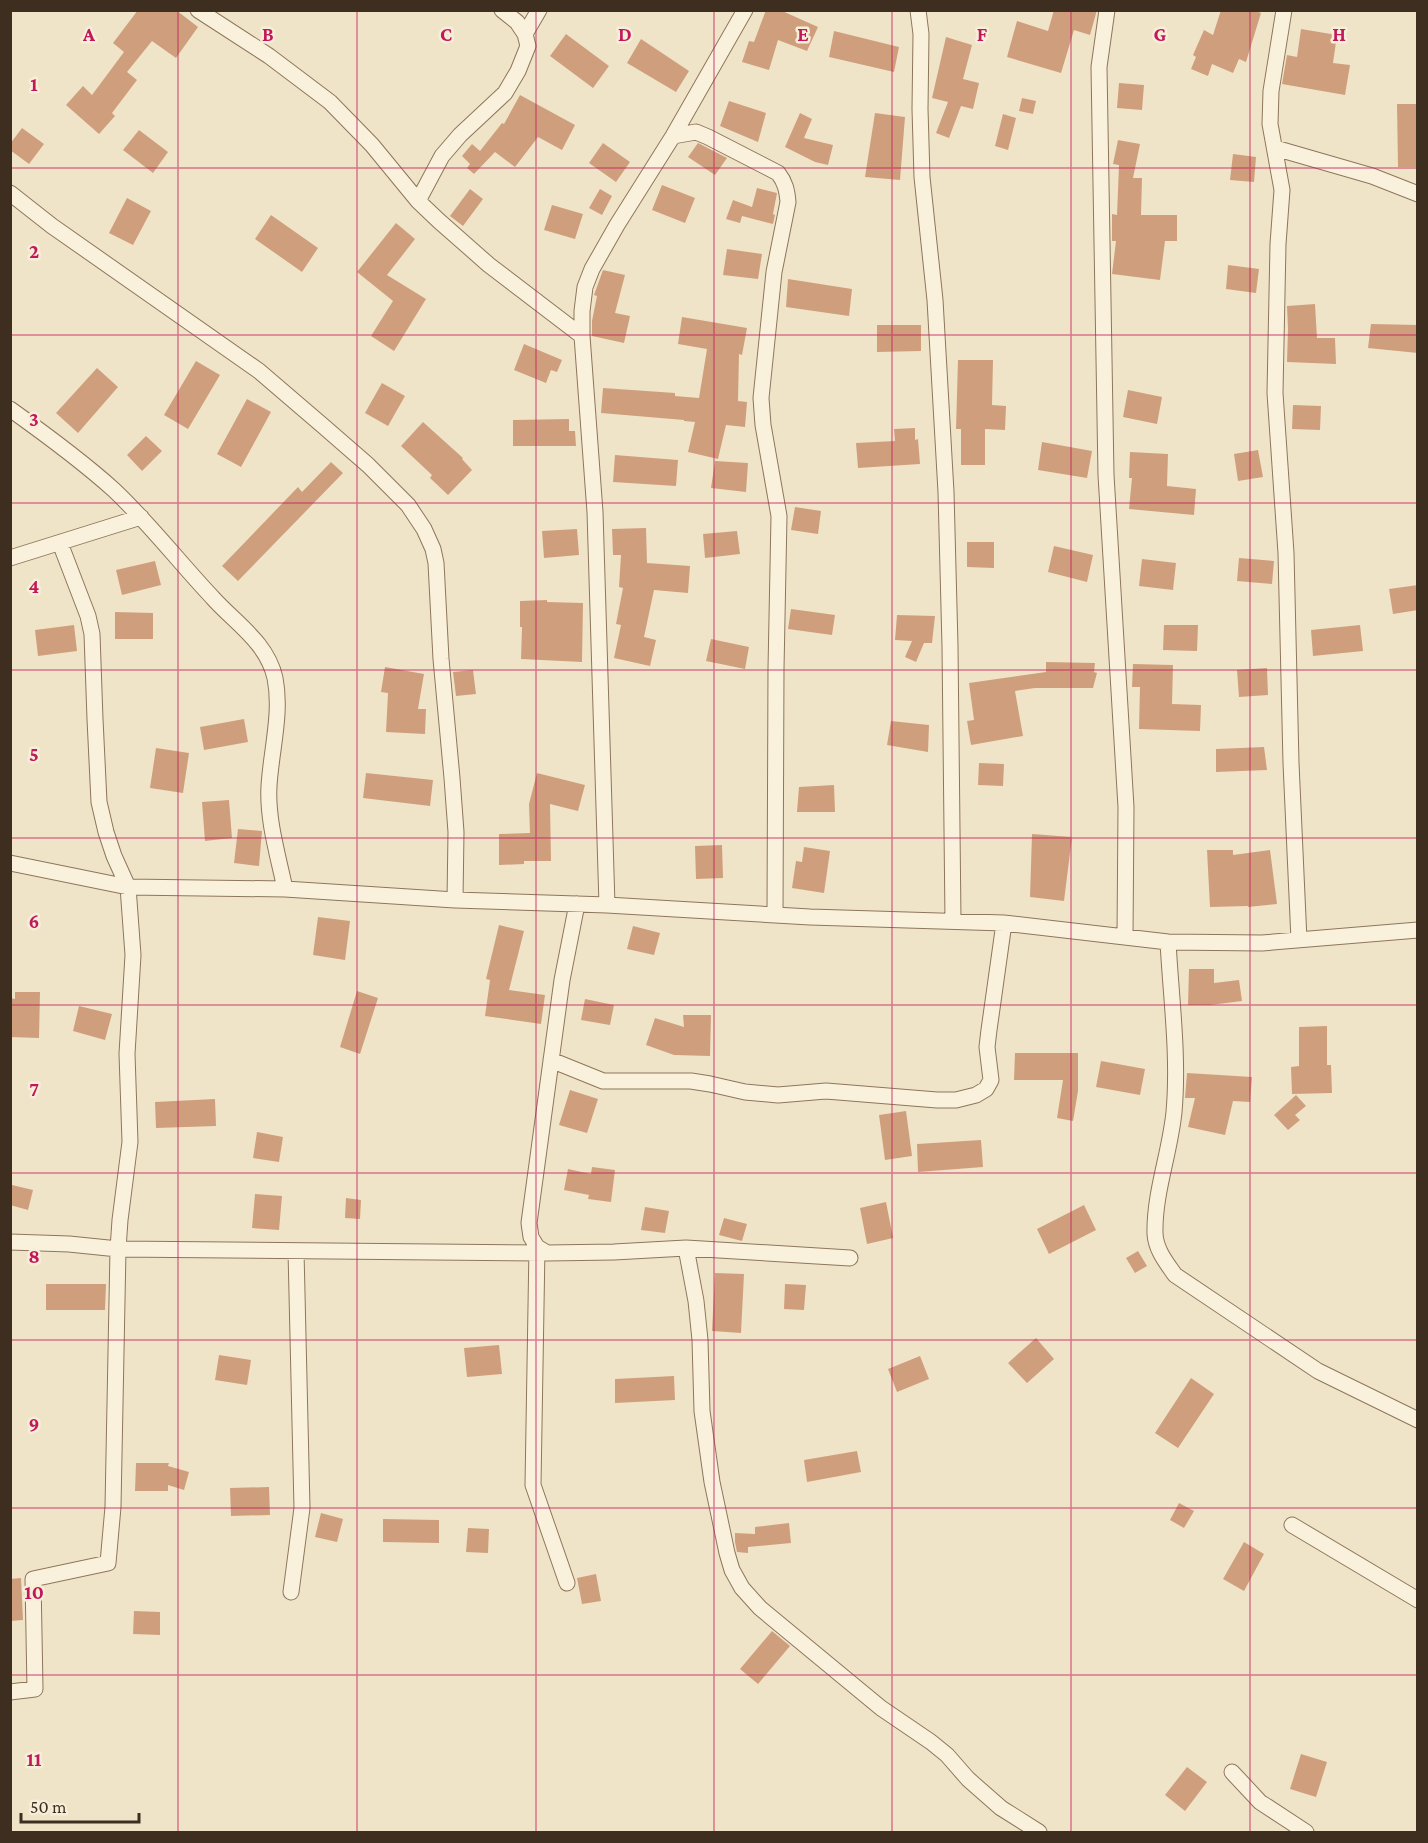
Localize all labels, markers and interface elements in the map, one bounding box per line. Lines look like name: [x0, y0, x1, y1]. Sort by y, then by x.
text: A: [82, 23, 96, 45]
text: B: [262, 23, 274, 45]
text: C: [440, 23, 452, 45]
text: D: [618, 23, 632, 45]
text: E: [797, 23, 809, 45]
text: F: [977, 23, 988, 45]
text: G: [1154, 23, 1167, 45]
text: H: [1332, 23, 1346, 45]
text: 1: [30, 73, 38, 95]
text: 2: [29, 240, 39, 262]
text: 3: [29, 408, 39, 430]
text: 4: [29, 575, 40, 597]
text: 5: [29, 743, 39, 765]
text: 6: [29, 910, 39, 932]
text: 7: [29, 1078, 39, 1100]
text: 8: [28, 1245, 40, 1267]
text: 9: [29, 1413, 39, 1435]
text: 10: [24, 1581, 44, 1603]
text: 11: [27, 1748, 42, 1770]
scale bar: [21, 1786, 140, 1824]
text: 50 m: [30, 1797, 67, 1817]

